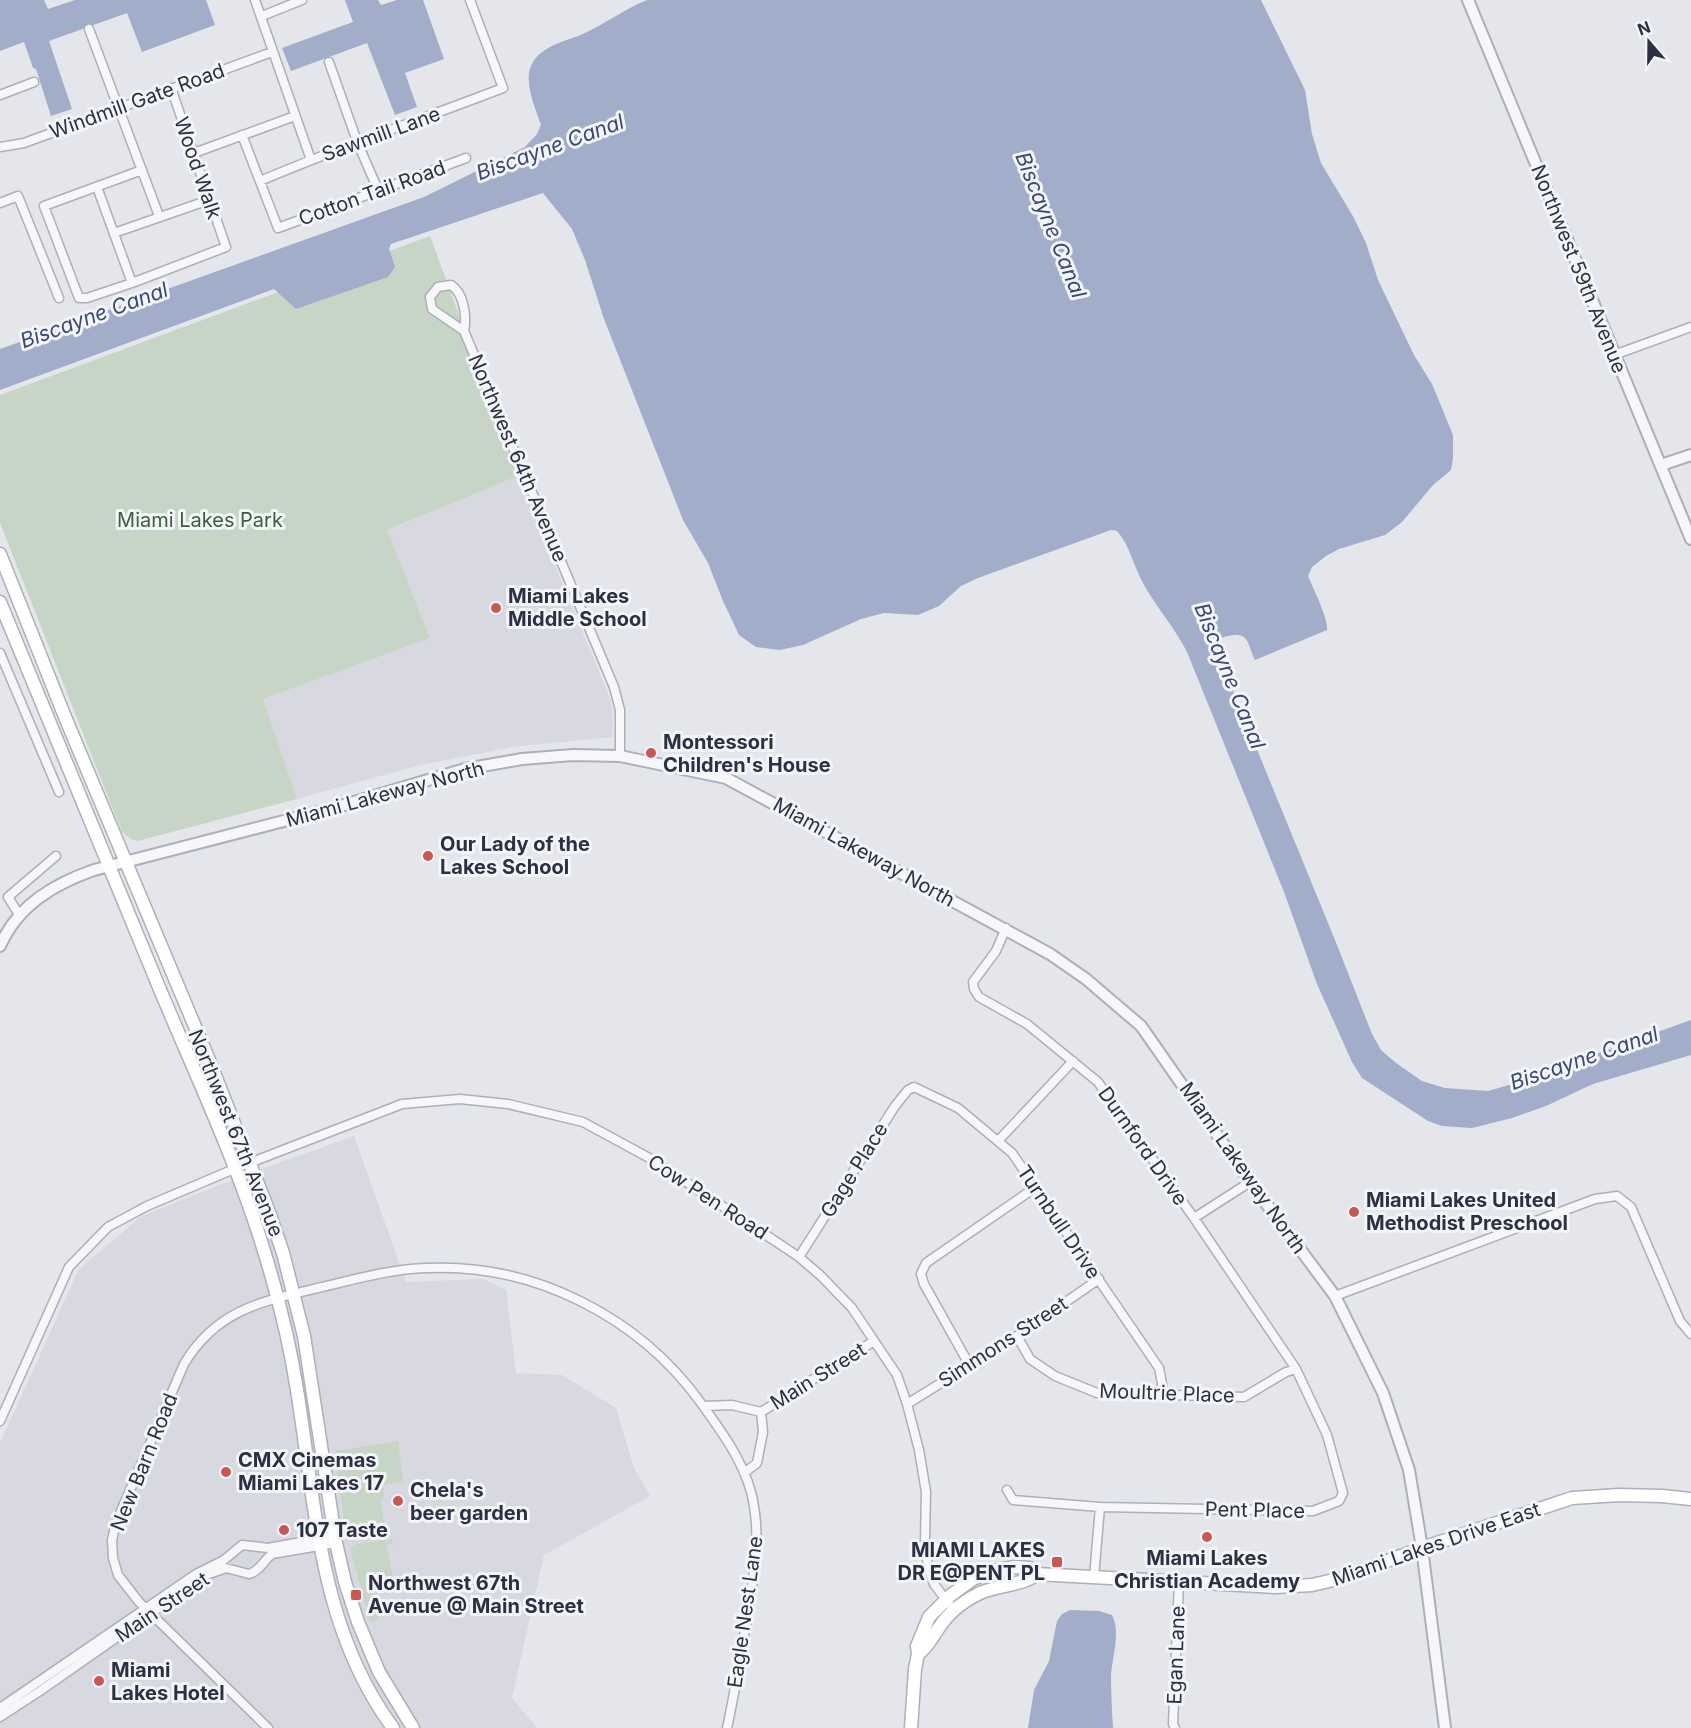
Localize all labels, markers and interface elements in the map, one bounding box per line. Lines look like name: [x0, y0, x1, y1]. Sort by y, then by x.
north arrow: [1619, 12, 1679, 72]
text: N: [1635, 16, 1653, 39]
street label: Windmill Gate Road: [46, 58, 228, 144]
street label: Sawmill Lane: [319, 101, 443, 167]
water label: Biscayne Canal: [473, 108, 628, 185]
street label: Wood Walk: [169, 114, 227, 222]
water label: Biscayne Canal: [1010, 148, 1092, 303]
street label: Cotton Tail Road: [295, 155, 449, 231]
street label: Northwest 59th Avenue: [1526, 161, 1632, 377]
water label: Biscayne Canal: [17, 276, 172, 353]
street label: Northwest 64th Avenue: [463, 351, 573, 565]
park label: Miami Lakes Park: [117, 508, 283, 532]
place label: Miami Lakes Middle School: [508, 584, 647, 631]
water label: Biscayne Canal: [1189, 599, 1271, 754]
marker: Miami Lakes Middle School: [489, 601, 503, 615]
place label: Montessori Children's House: [663, 730, 831, 777]
marker: Montessori Children's House: [644, 746, 658, 760]
street label: Miami Lakeway North: [283, 756, 487, 832]
street label: Miami Lakeway North: [769, 792, 959, 912]
place label: Our Lady of the Lakes School: [440, 832, 590, 879]
marker: Our Lady of the Lakes School: [421, 849, 435, 863]
water label: Biscayne Canal: [1506, 1021, 1662, 1095]
street label: Northwest 67th Avenue: [183, 1026, 289, 1240]
street label: Miami Lakeway North: [1175, 1078, 1311, 1258]
street label: Durnford Drive: [1093, 1082, 1193, 1210]
street label: Gage Place: [815, 1118, 893, 1222]
street label: Cow Pen Road: [643, 1149, 773, 1245]
street label: Turnbull Drive: [1012, 1161, 1106, 1283]
place label: Miami Lakes United Methodist Preschool: [1366, 1188, 1568, 1235]
marker: Miami Lakes United Methodist Preschool: [1347, 1205, 1361, 1219]
street label: Simmons Street: [934, 1291, 1072, 1393]
street label: Main Street: [766, 1337, 871, 1415]
street label: Moultrie Place: [1099, 1379, 1235, 1407]
street label: New Barn Road: [105, 1390, 183, 1534]
place label: CMX Cinemas Miami Lakes 17: [238, 1448, 384, 1495]
marker: CMX Cinemas Miami Lakes 17: [219, 1465, 233, 1479]
place label: Chela's beer garden: [410, 1478, 528, 1525]
marker: Chela's beer garden: [391, 1494, 405, 1508]
street label: Pent Place: [1205, 1497, 1305, 1523]
street label: Miami Lakes Drive East: [1329, 1497, 1544, 1591]
place label: 107 Taste: [296, 1518, 388, 1542]
marker: 107 Taste: [277, 1523, 291, 1537]
marker: Miami Lakes Christian Academy: [1200, 1530, 1214, 1544]
street label: Eagle Nest Lane: [722, 1535, 768, 1689]
place label: MIAMI LAKES DR E@PENT PL: [898, 1538, 1045, 1585]
place label: Miami Lakes Christian Academy: [1114, 1546, 1300, 1593]
marker: MIAMI LAKES DR E@PENT PL: [1050, 1555, 1064, 1569]
street label: Main Street: [111, 1567, 214, 1647]
place label: Northwest 67th Avenue @ Main Street: [368, 1571, 584, 1618]
marker: Northwest 67th Avenue @ Main Street: [349, 1588, 363, 1602]
street label: Egan Lane: [1162, 1605, 1190, 1705]
place label: Miami Lakes Hotel: [111, 1658, 225, 1705]
marker: Miami Lakes Hotel: [92, 1674, 106, 1688]

